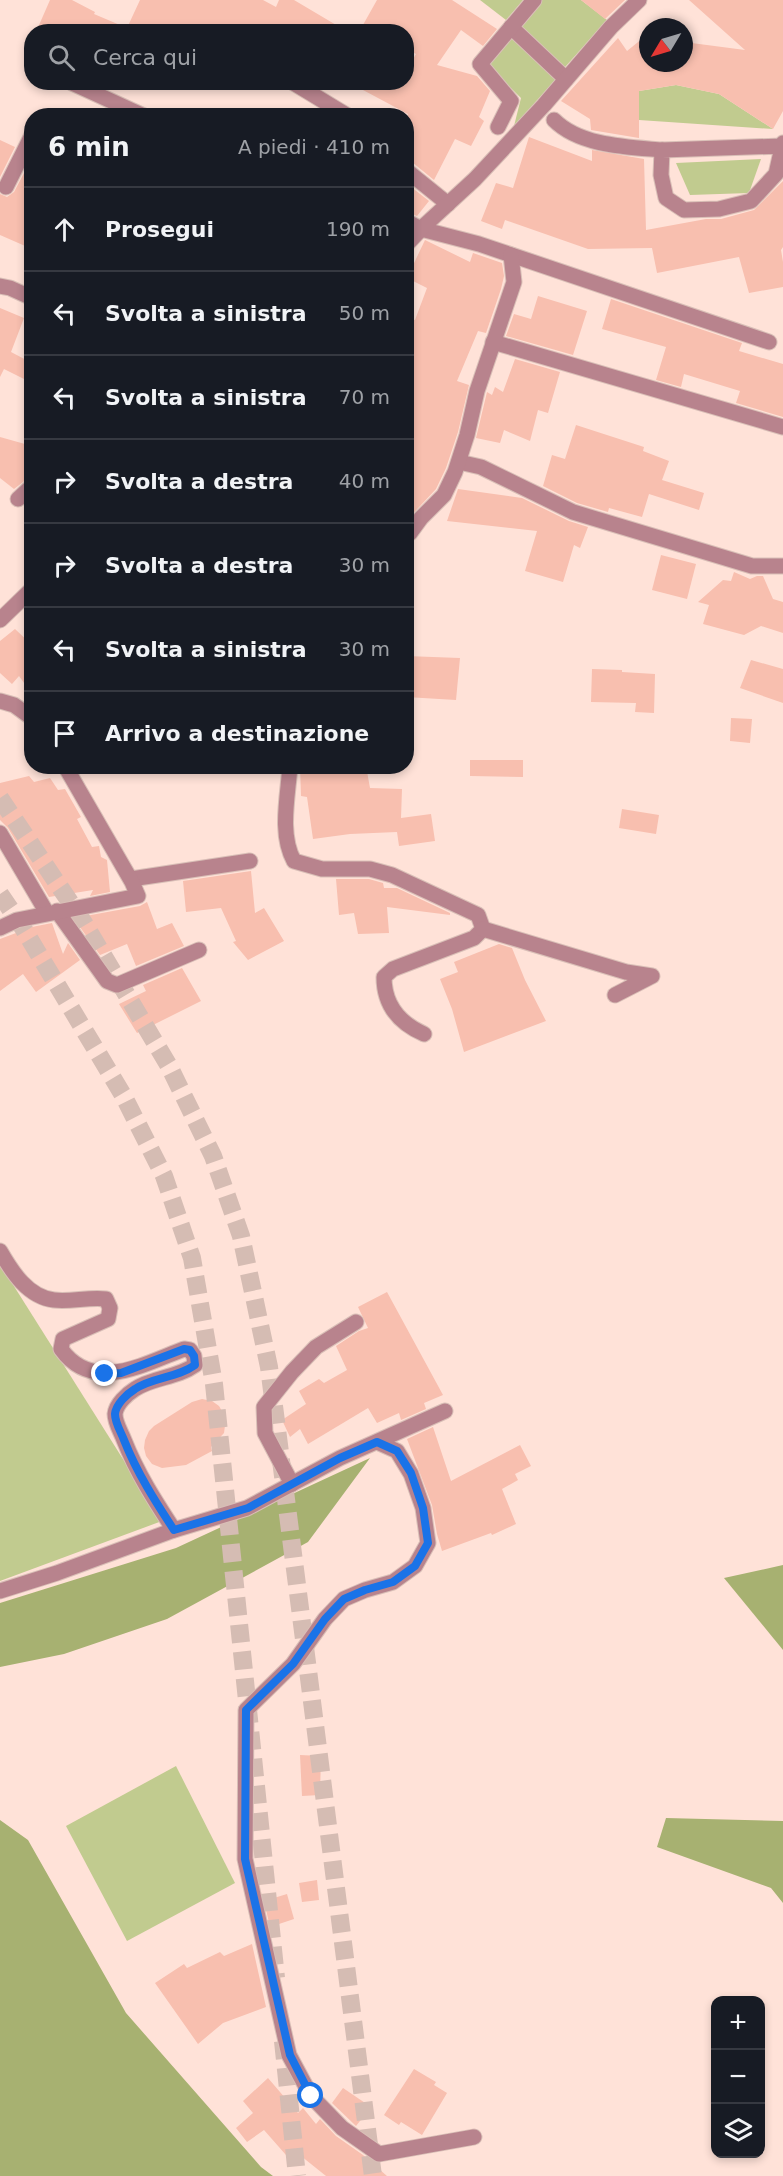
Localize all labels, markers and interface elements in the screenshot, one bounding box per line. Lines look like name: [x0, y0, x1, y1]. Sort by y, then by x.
north arrow: [639, 18, 693, 72]
search box: [24, 24, 414, 90]
icon: search: [45, 41, 78, 74]
text: Cerca qui: [93, 45, 197, 70]
text: 6 min: [48, 132, 130, 162]
text: A piedi · 410 m: [238, 135, 390, 159]
icon: ahead: [48, 213, 81, 246]
text: Prosegui: [105, 217, 214, 242]
text: 190 m: [326, 217, 390, 241]
icon: left: [48, 297, 81, 330]
text: Svolta a sinistra: [105, 301, 307, 326]
text: 50 m: [339, 301, 390, 325]
icon: left: [48, 381, 81, 414]
text: Svolta a sinistra: [105, 385, 307, 410]
text: 70 m: [339, 385, 390, 409]
icon: right: [48, 465, 81, 498]
text: Svolta a destra: [105, 469, 293, 494]
text: 40 m: [339, 469, 390, 493]
icon: right: [48, 549, 81, 582]
text: Svolta a destra: [105, 553, 293, 578]
text: 30 m: [339, 553, 390, 577]
icon: left: [48, 633, 81, 666]
text: Svolta a sinistra: [105, 637, 307, 662]
text: 30 m: [339, 637, 390, 661]
icon: arrive: [48, 717, 81, 750]
text: Arrivo a destinazione: [105, 721, 369, 746]
route end: [91, 1360, 117, 1386]
map controls: [711, 1996, 765, 2158]
button: +: [711, 1996, 765, 2050]
button: −: [711, 2050, 765, 2104]
route start: [297, 2082, 323, 2108]
button: layers: [711, 2104, 765, 2158]

